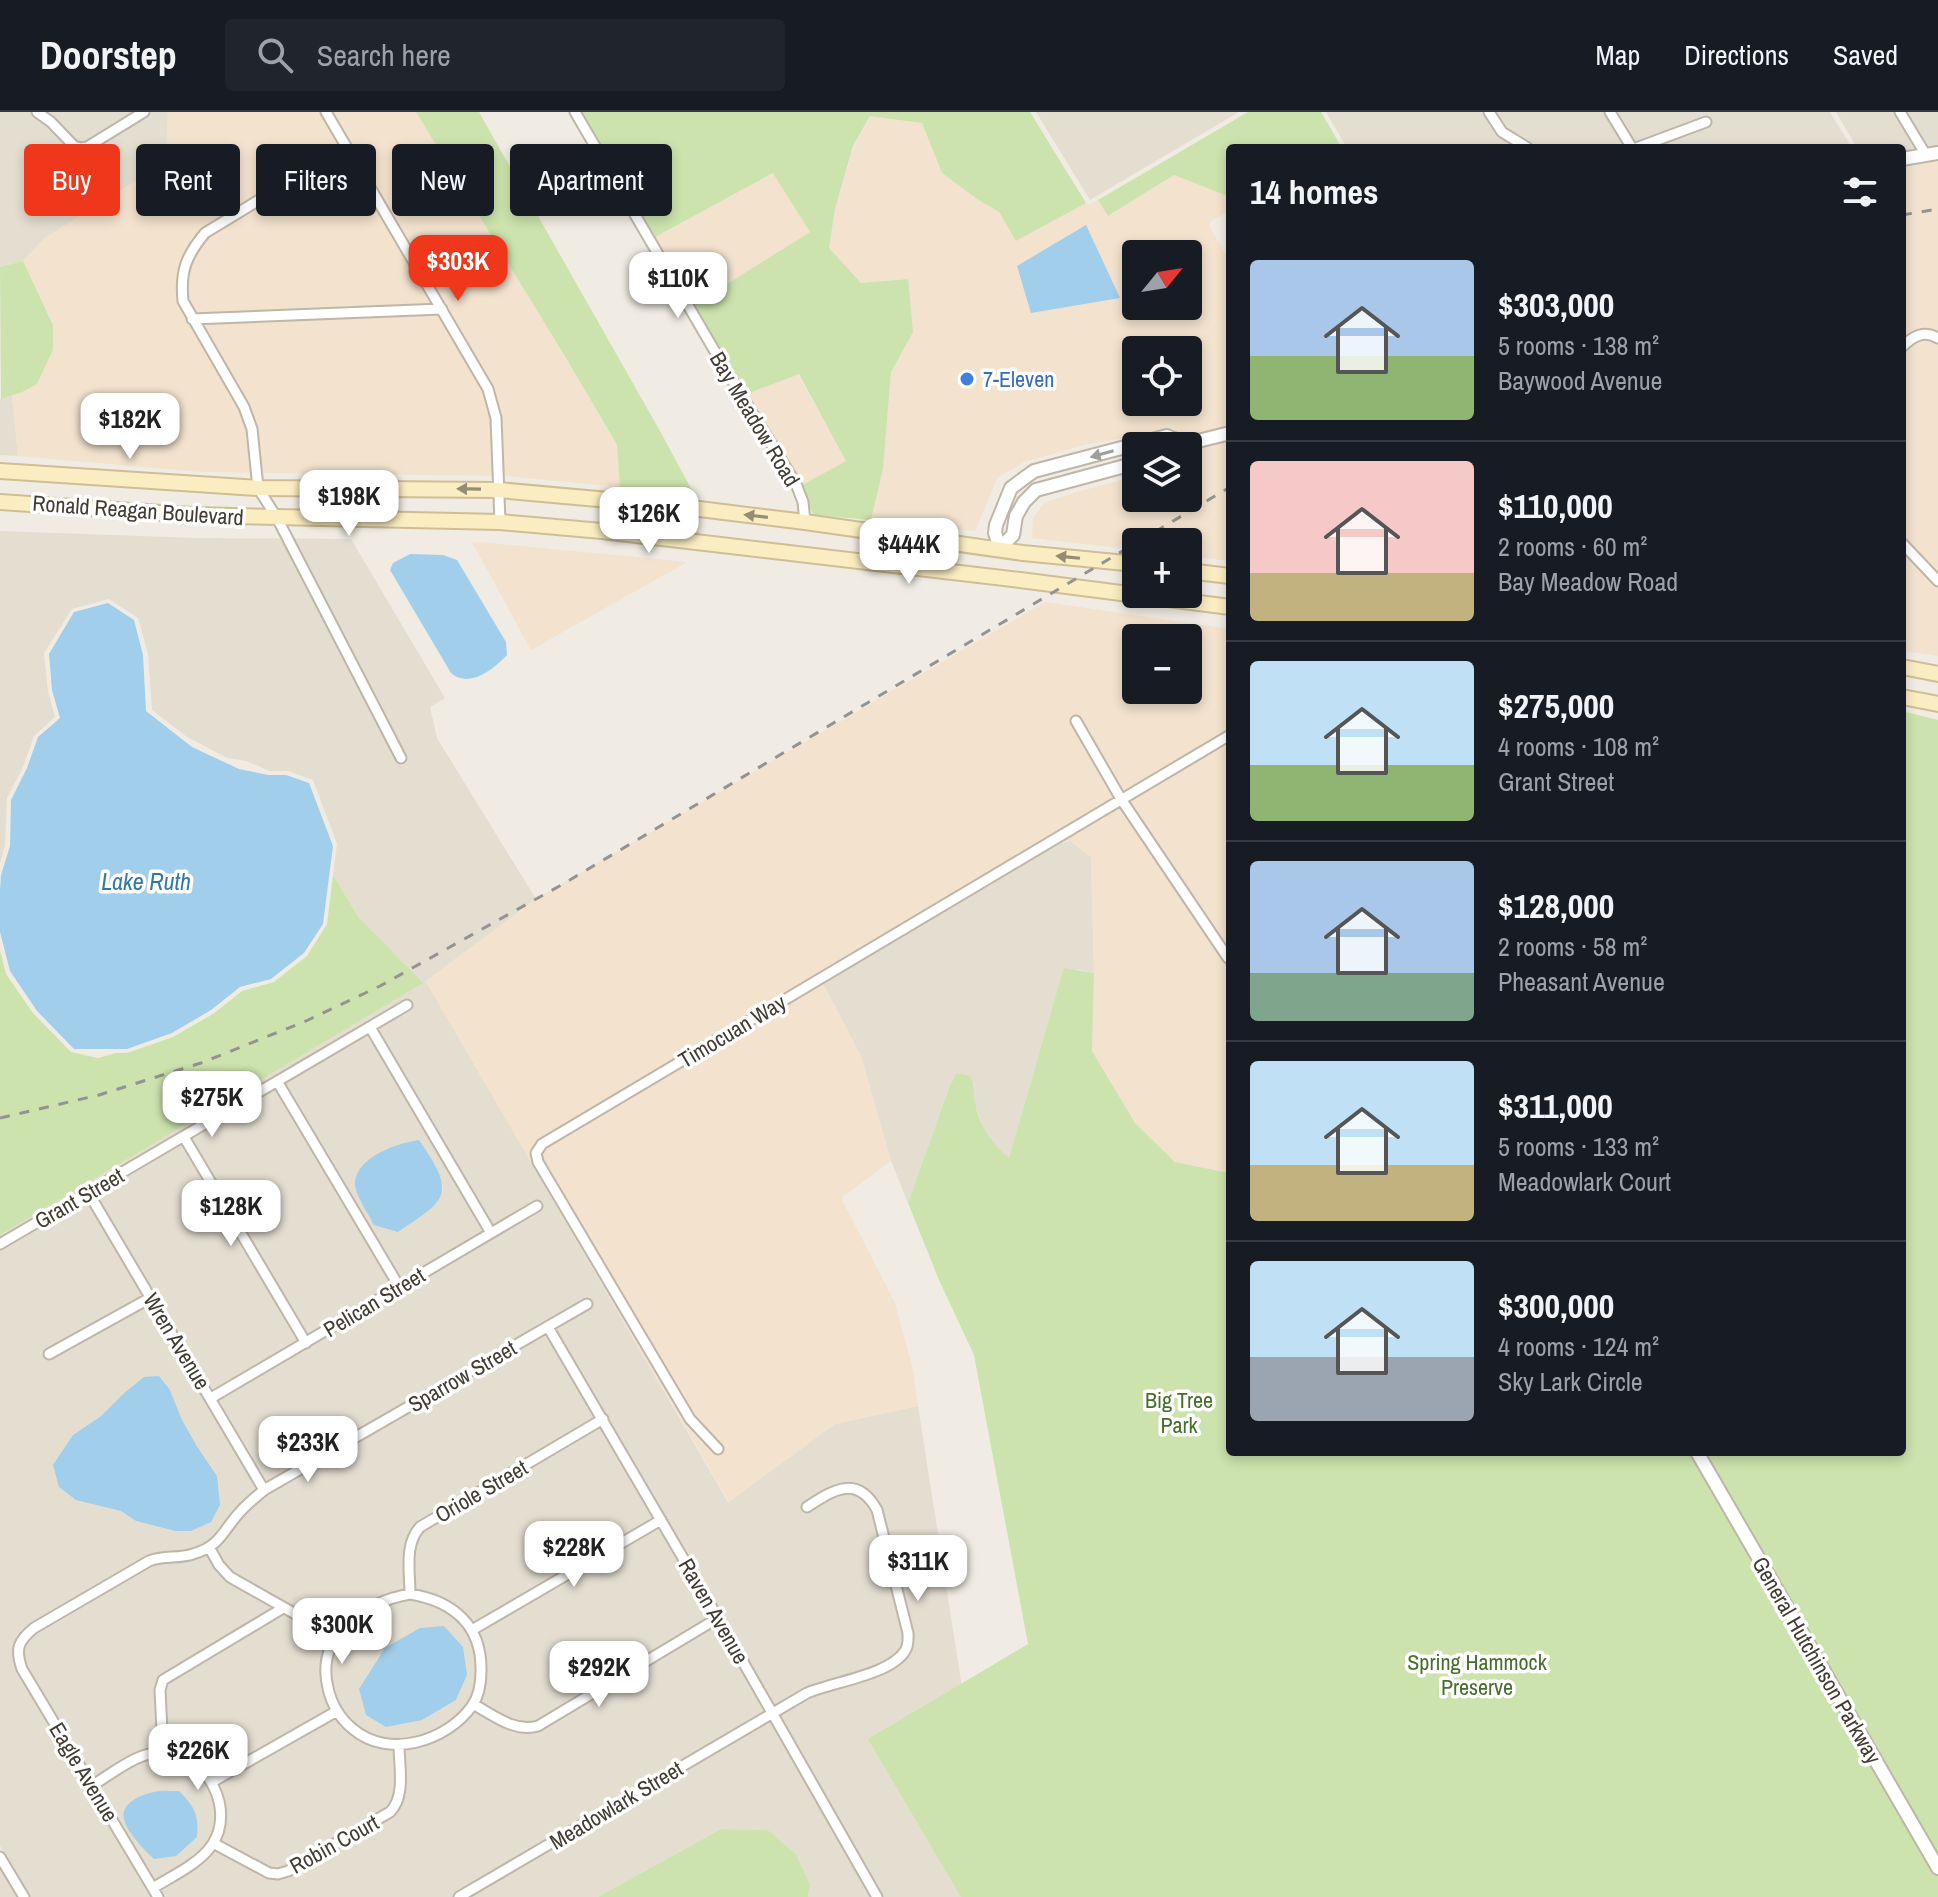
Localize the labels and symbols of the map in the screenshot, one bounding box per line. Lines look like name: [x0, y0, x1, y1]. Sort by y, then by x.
pin: $303K: [402, 235, 514, 303]
north arrow: [1122, 240, 1202, 320]
pin: $110K: [622, 252, 734, 320]
street label: Bay Meadow Road: [703, 346, 807, 492]
place label: 7-Eleven: [983, 364, 1054, 394]
marker: 7-Eleven: [958, 370, 976, 388]
pin: $182K: [74, 393, 186, 461]
one-way arrow: [1089, 448, 1113, 461]
pin: $198K: [293, 470, 405, 538]
one-way arrow: [456, 483, 481, 495]
pin: $126K: [593, 487, 705, 555]
street label: Ronald Reagan Boulevard: [31, 488, 245, 532]
one-way arrow: [743, 509, 768, 522]
pin: $444K: [853, 518, 965, 586]
one-way arrow: [1055, 550, 1080, 563]
water label: Lake Ruth: [101, 865, 191, 897]
street label: Timocuan Way: [673, 987, 791, 1075]
pin: $275K: [156, 1071, 268, 1139]
street label: Grant Street: [29, 1160, 129, 1236]
pin: $128K: [175, 1180, 287, 1248]
street label: Pelican Street: [318, 1260, 430, 1344]
street label: Wren Avenue: [136, 1287, 218, 1395]
street label: Sparrow Street: [402, 1333, 522, 1419]
park label: Big Tree Park: [1145, 1385, 1213, 1440]
pin: $233K: [252, 1416, 364, 1484]
street label: Oriole Street: [429, 1452, 533, 1530]
pin: $228K: [518, 1521, 630, 1589]
pin: $311K: [862, 1535, 974, 1603]
street label: General Hutchinson Parkway: [1745, 1551, 1889, 1769]
street label: Raven Avenue: [672, 1553, 756, 1669]
pin: $300K: [286, 1598, 398, 1666]
pin: $292K: [543, 1641, 655, 1709]
park label: Spring Hammock Preserve: [1407, 1647, 1548, 1702]
street label: Eagle Avenue: [43, 1717, 125, 1827]
pin: $226K: [142, 1724, 254, 1792]
street label: Meadowlark Street: [544, 1753, 688, 1857]
street label: Robin Court: [284, 1807, 384, 1881]

